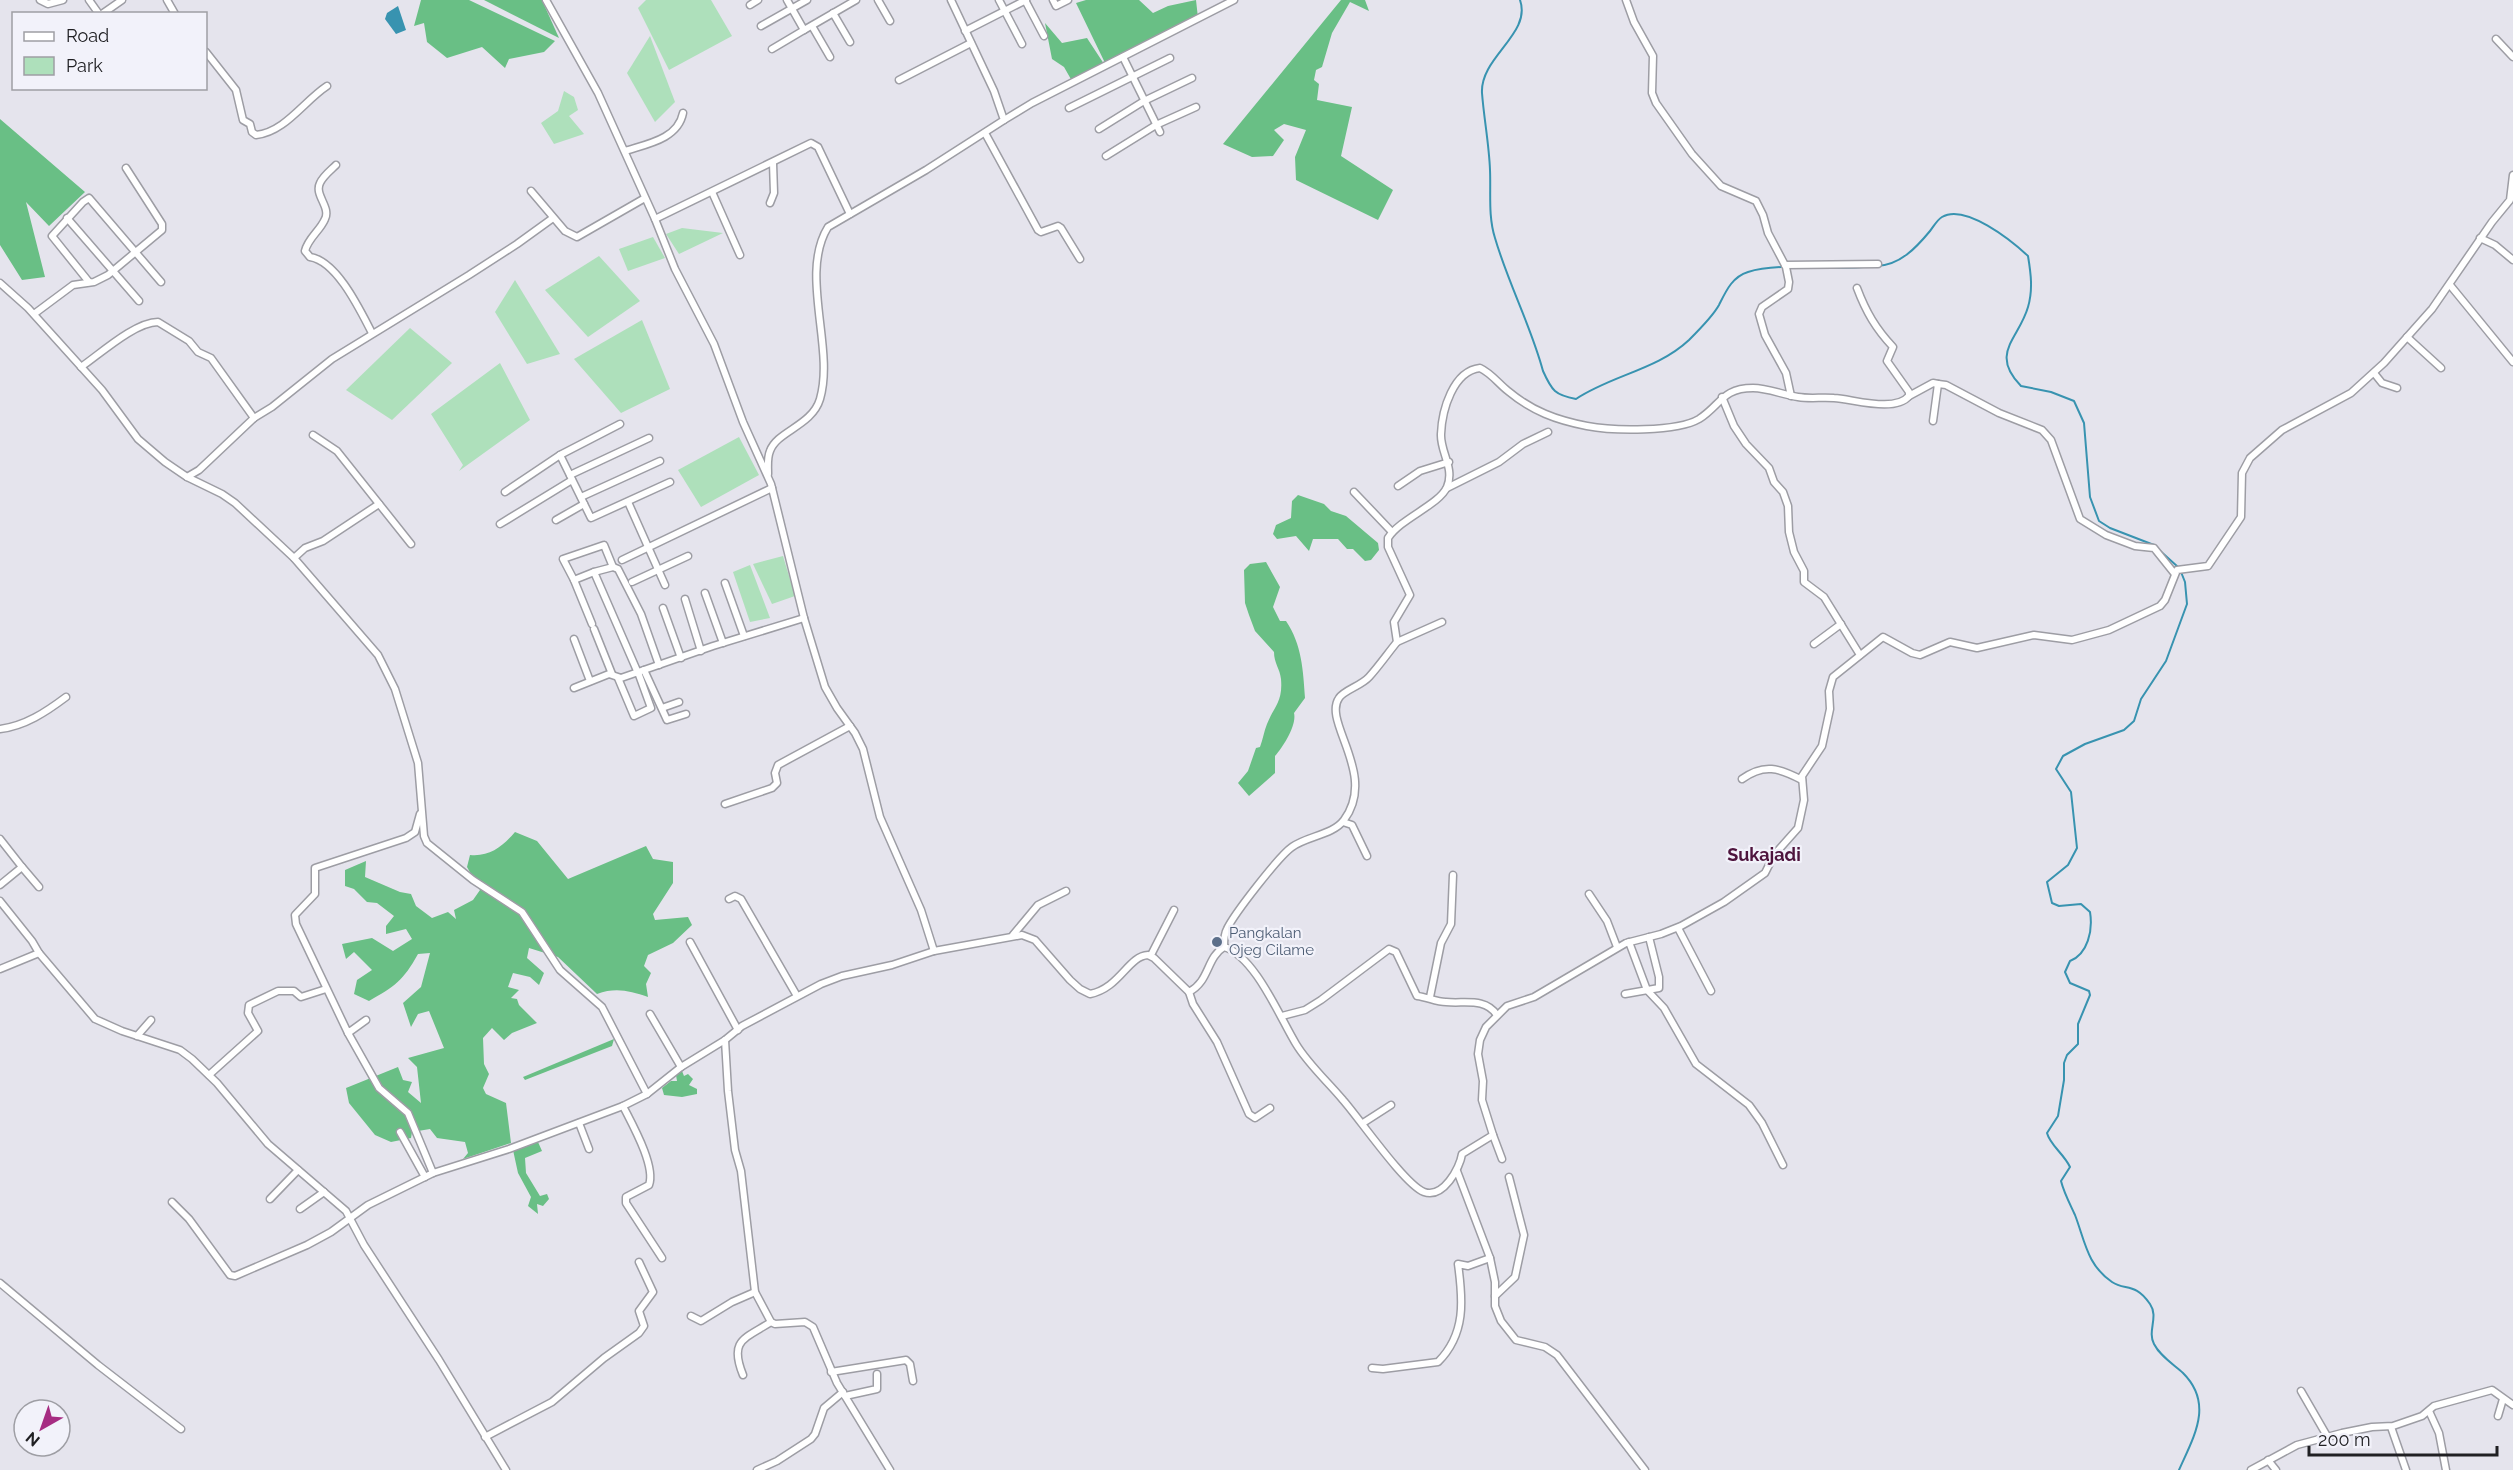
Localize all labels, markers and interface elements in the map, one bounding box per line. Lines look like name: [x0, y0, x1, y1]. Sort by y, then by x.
legend: [12, 12, 207, 90]
text: Road: [66, 25, 109, 46]
text: Park: [66, 55, 103, 76]
district label: Sukajadi: [1727, 844, 1801, 865]
place label: Pangkalan Ojeg Cilame: [1229, 924, 1314, 959]
marker: Pangkalan Ojeg Cilame: [1210, 935, 1224, 949]
north arrow: [12, 1398, 72, 1458]
scale bar: [2309, 1419, 2496, 1457]
text: N: [22, 1428, 43, 1450]
text: 200 m: [2318, 1429, 2371, 1450]

